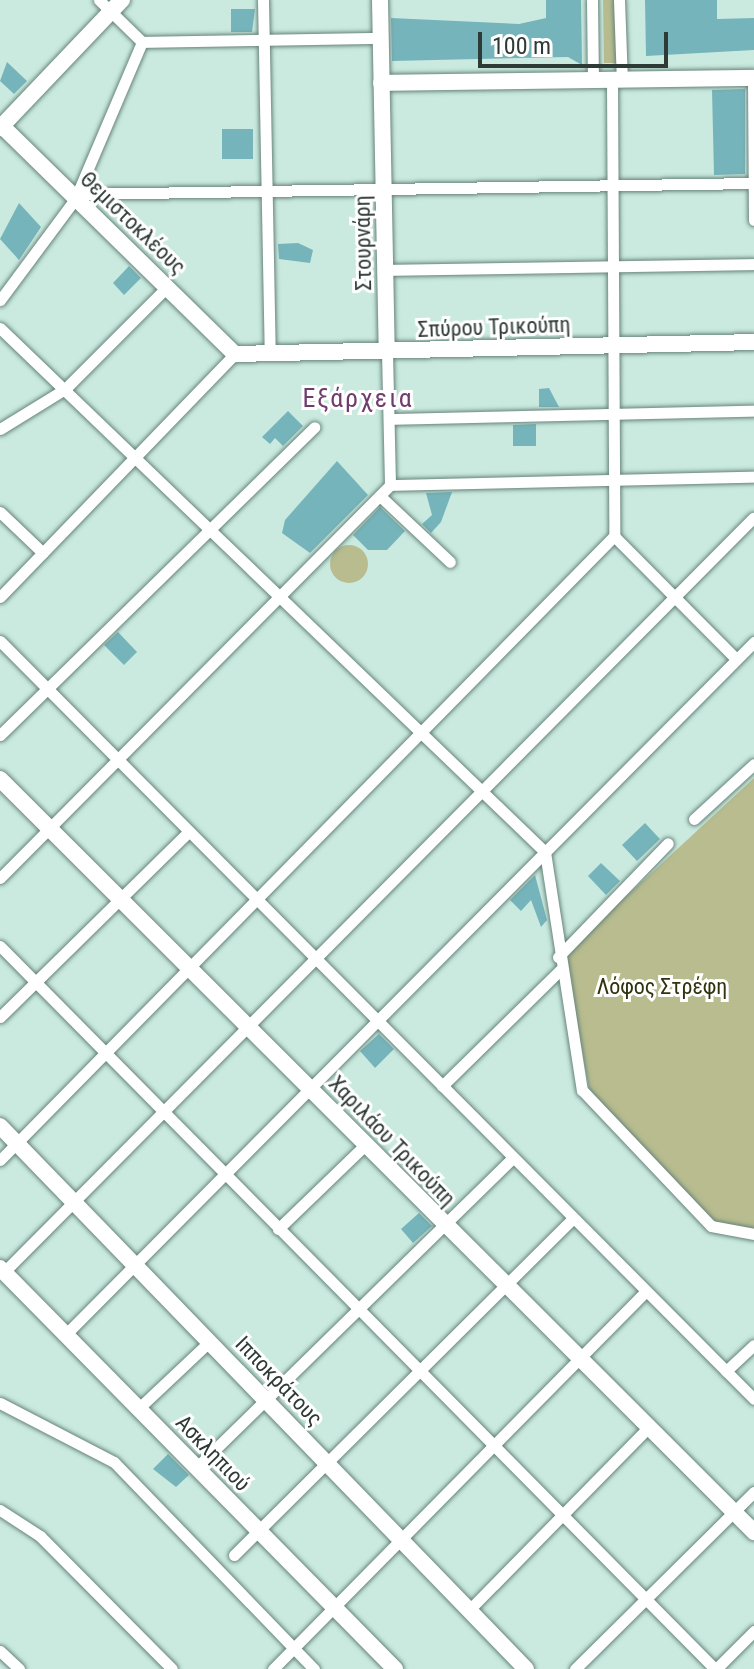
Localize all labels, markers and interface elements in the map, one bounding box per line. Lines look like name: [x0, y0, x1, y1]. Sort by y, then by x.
scale bar: [482, 16, 672, 66]
text: 100 m: [492, 32, 551, 60]
street label: Θεμιστοκλέους: [75, 166, 191, 280]
street label: Στουρνάρη: [349, 195, 377, 291]
street label: Σπύρου Τρικούπη: [417, 311, 571, 343]
district label: Εξάρχεια: [302, 383, 414, 415]
park label: Λόφος Στρέφη: [597, 974, 727, 1000]
street label: Χαριλάου Τρικούπη: [323, 1070, 461, 1212]
street label: Ιπποκράτους: [230, 1331, 328, 1431]
street label: Ασκληπιού: [170, 1409, 256, 1497]

